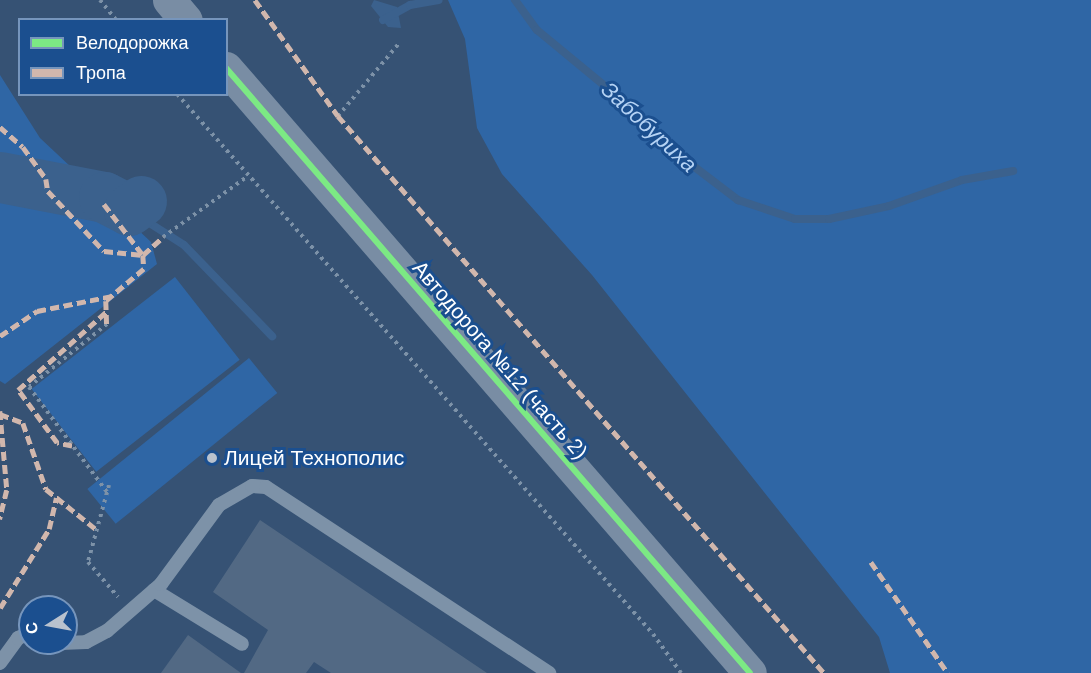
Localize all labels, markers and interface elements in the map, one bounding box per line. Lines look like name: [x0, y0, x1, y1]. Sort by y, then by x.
legend: [18, 18, 228, 96]
text: Велодорожка: [76, 33, 188, 53]
text: Тропа: [76, 63, 126, 83]
water label: Забобуриха: [596, 76, 702, 178]
street label: Автодорога №12 (часть 2): [407, 256, 593, 464]
place label: Лицей Технополис: [224, 445, 404, 471]
marker: Лицей Технополис: [205, 451, 219, 465]
north arrow: [18, 595, 78, 655]
text: С: [22, 621, 41, 635]

